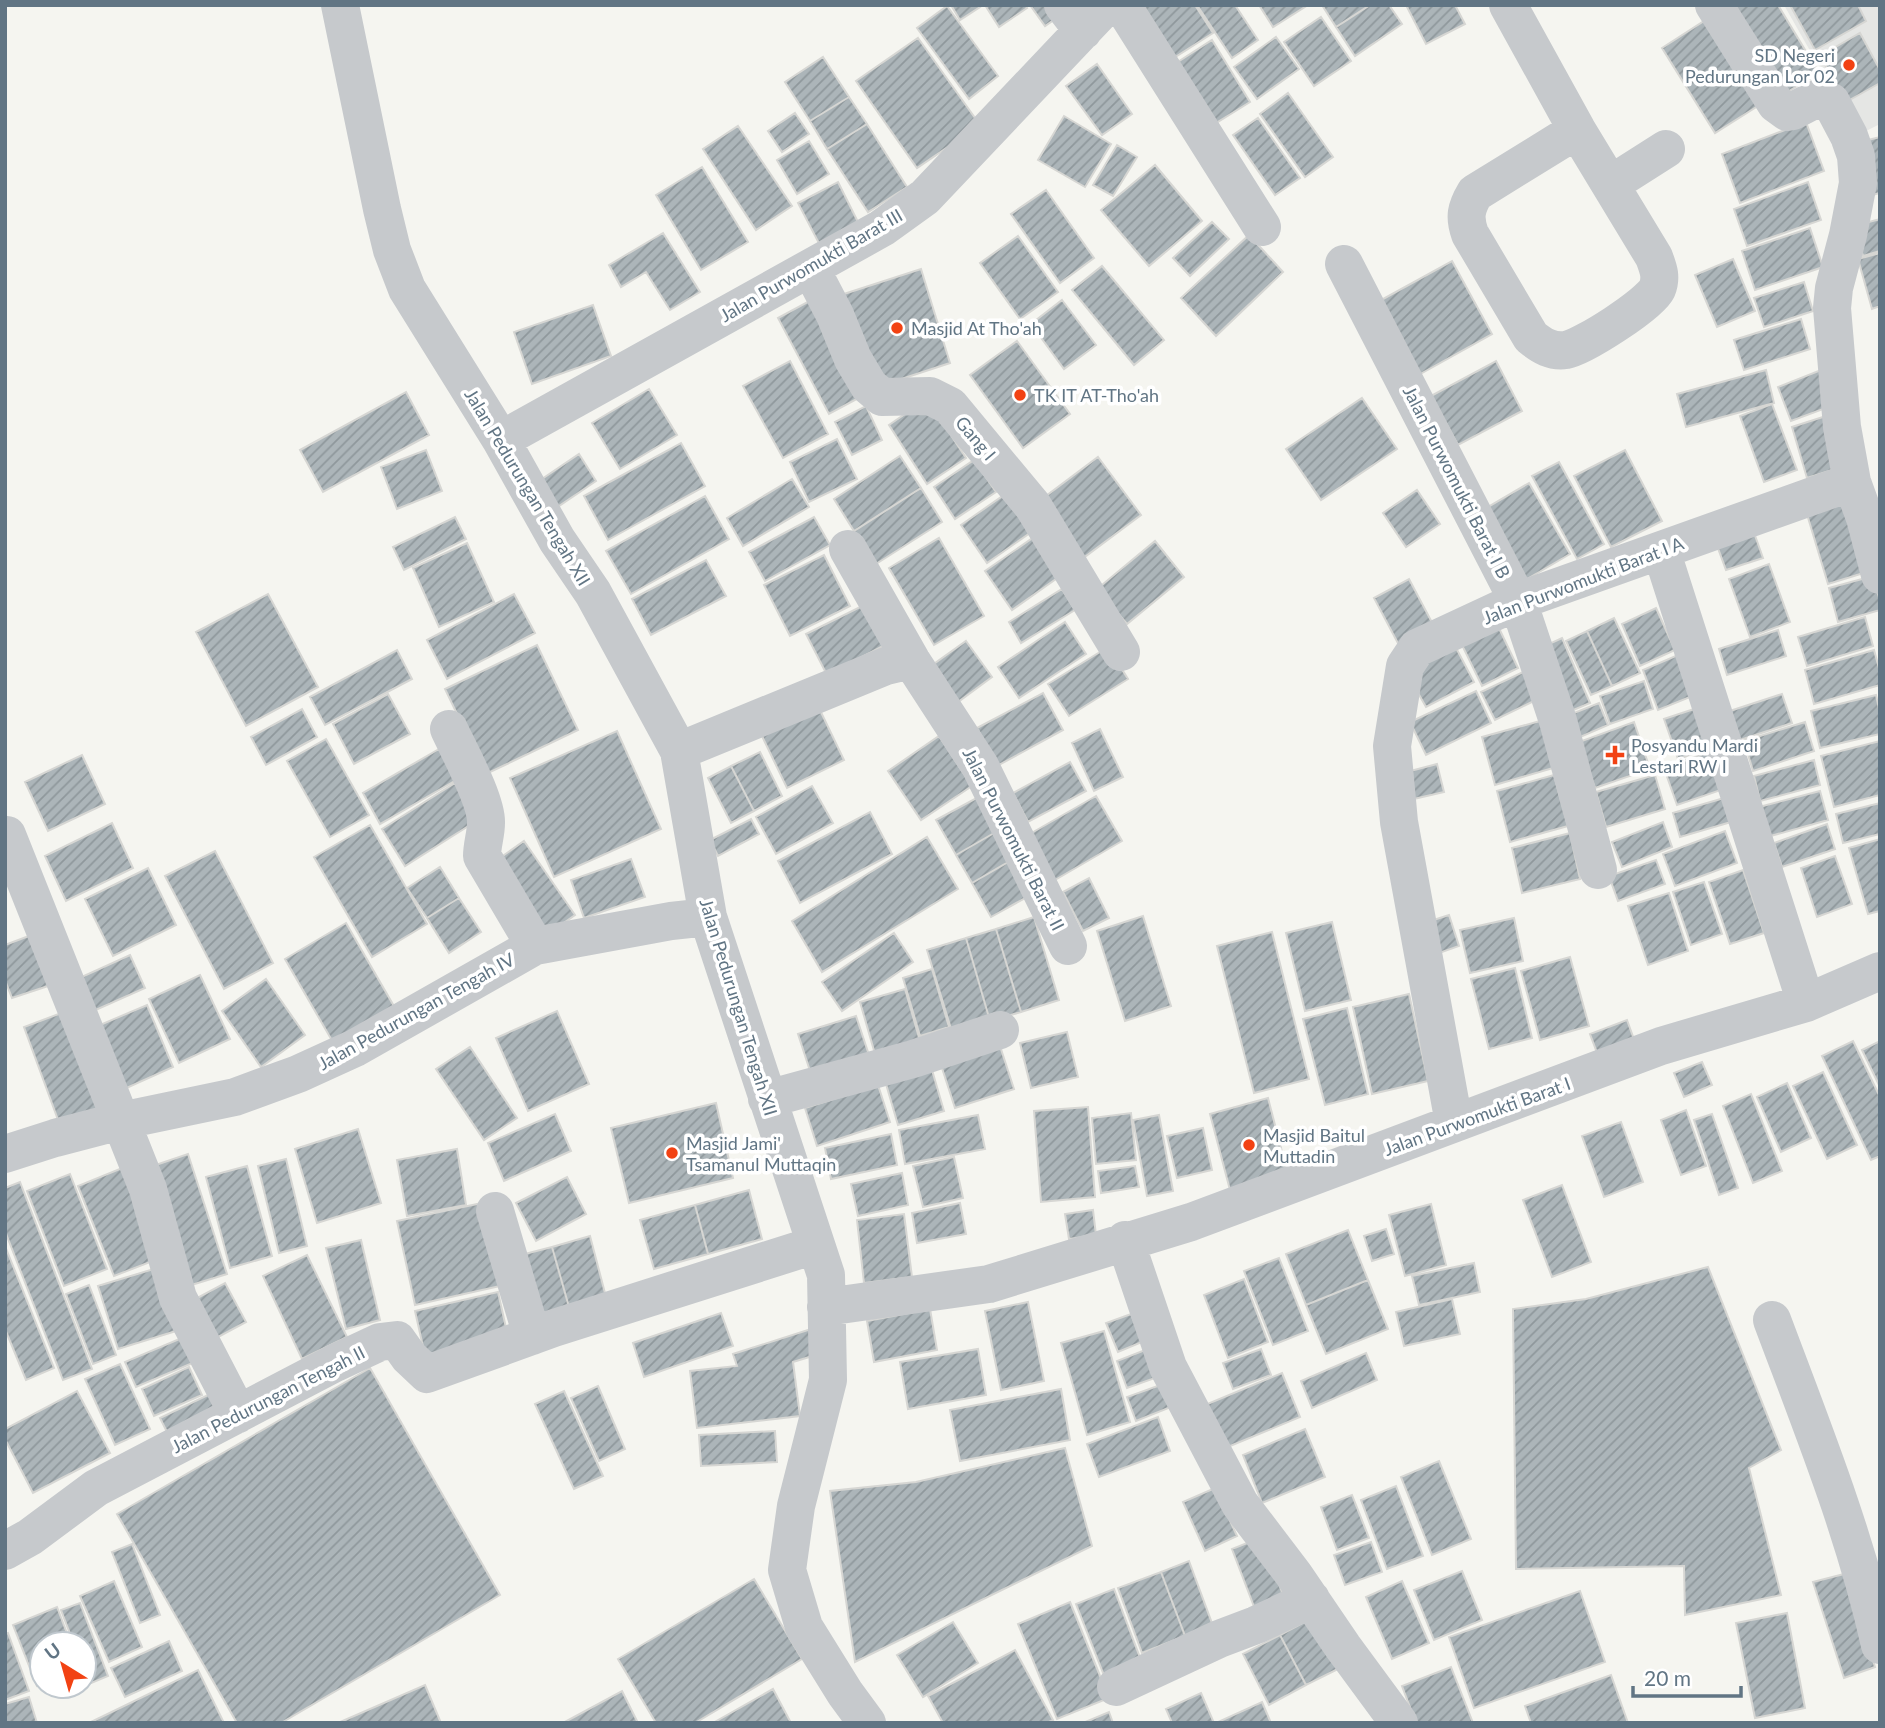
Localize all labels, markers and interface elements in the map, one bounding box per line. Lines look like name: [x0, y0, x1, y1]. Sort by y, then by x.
place label: SD Negeri Pedurungan Lor 02: [1685, 44, 1835, 87]
marker: SD Negeri Pedurungan Lor 02: [1841, 57, 1857, 73]
street label: Jalan Purwomukti Barat III: [716, 204, 906, 326]
place label: Masjid At Tho'ah: [911, 317, 1042, 339]
marker: Masjid At Tho'ah: [889, 320, 905, 336]
street label: Jalan Purwomukti Barat I B: [1399, 382, 1515, 582]
place label: TK IT AT-Tho'ah: [1034, 384, 1159, 406]
street label: Jalan Pedurungan Tengah XII: [460, 385, 596, 589]
marker: TK IT AT-Tho'ah: [1012, 387, 1028, 403]
street label: Gang I: [951, 411, 1001, 465]
street label: Jalan Purwomukti Barat I A: [1480, 531, 1687, 628]
place label: Posyandu Mardi Lestari RW I: [1631, 734, 1758, 777]
street label: Jalan Purwomukti Barat II: [958, 744, 1070, 934]
marker: Posyandu Mardi Lestari RW I: [1605, 745, 1625, 765]
street label: Jalan Pedurungan Tengah XII: [695, 896, 783, 1118]
street label: Jalan Pedurungan Tengah IV: [314, 947, 519, 1074]
street label: Jalan Purwomukti Barat I: [1381, 1072, 1573, 1160]
place label: Masjid Baitul Muttadin: [1263, 1124, 1365, 1167]
place label: Masjid Jami' Tsamanul Muttaqin: [686, 1132, 836, 1175]
marker: Masjid Baitul Muttadin: [1241, 1137, 1257, 1153]
marker: Masjid Jami' Tsamanul Muttaqin: [664, 1145, 680, 1161]
street label: Jalan Pedurungan Tengah II: [168, 1341, 368, 1457]
north arrow: [28, 1630, 98, 1700]
text: U: [40, 1638, 65, 1664]
scale bar: [1633, 1654, 1742, 1698]
text: 20 m: [1644, 1665, 1691, 1690]

